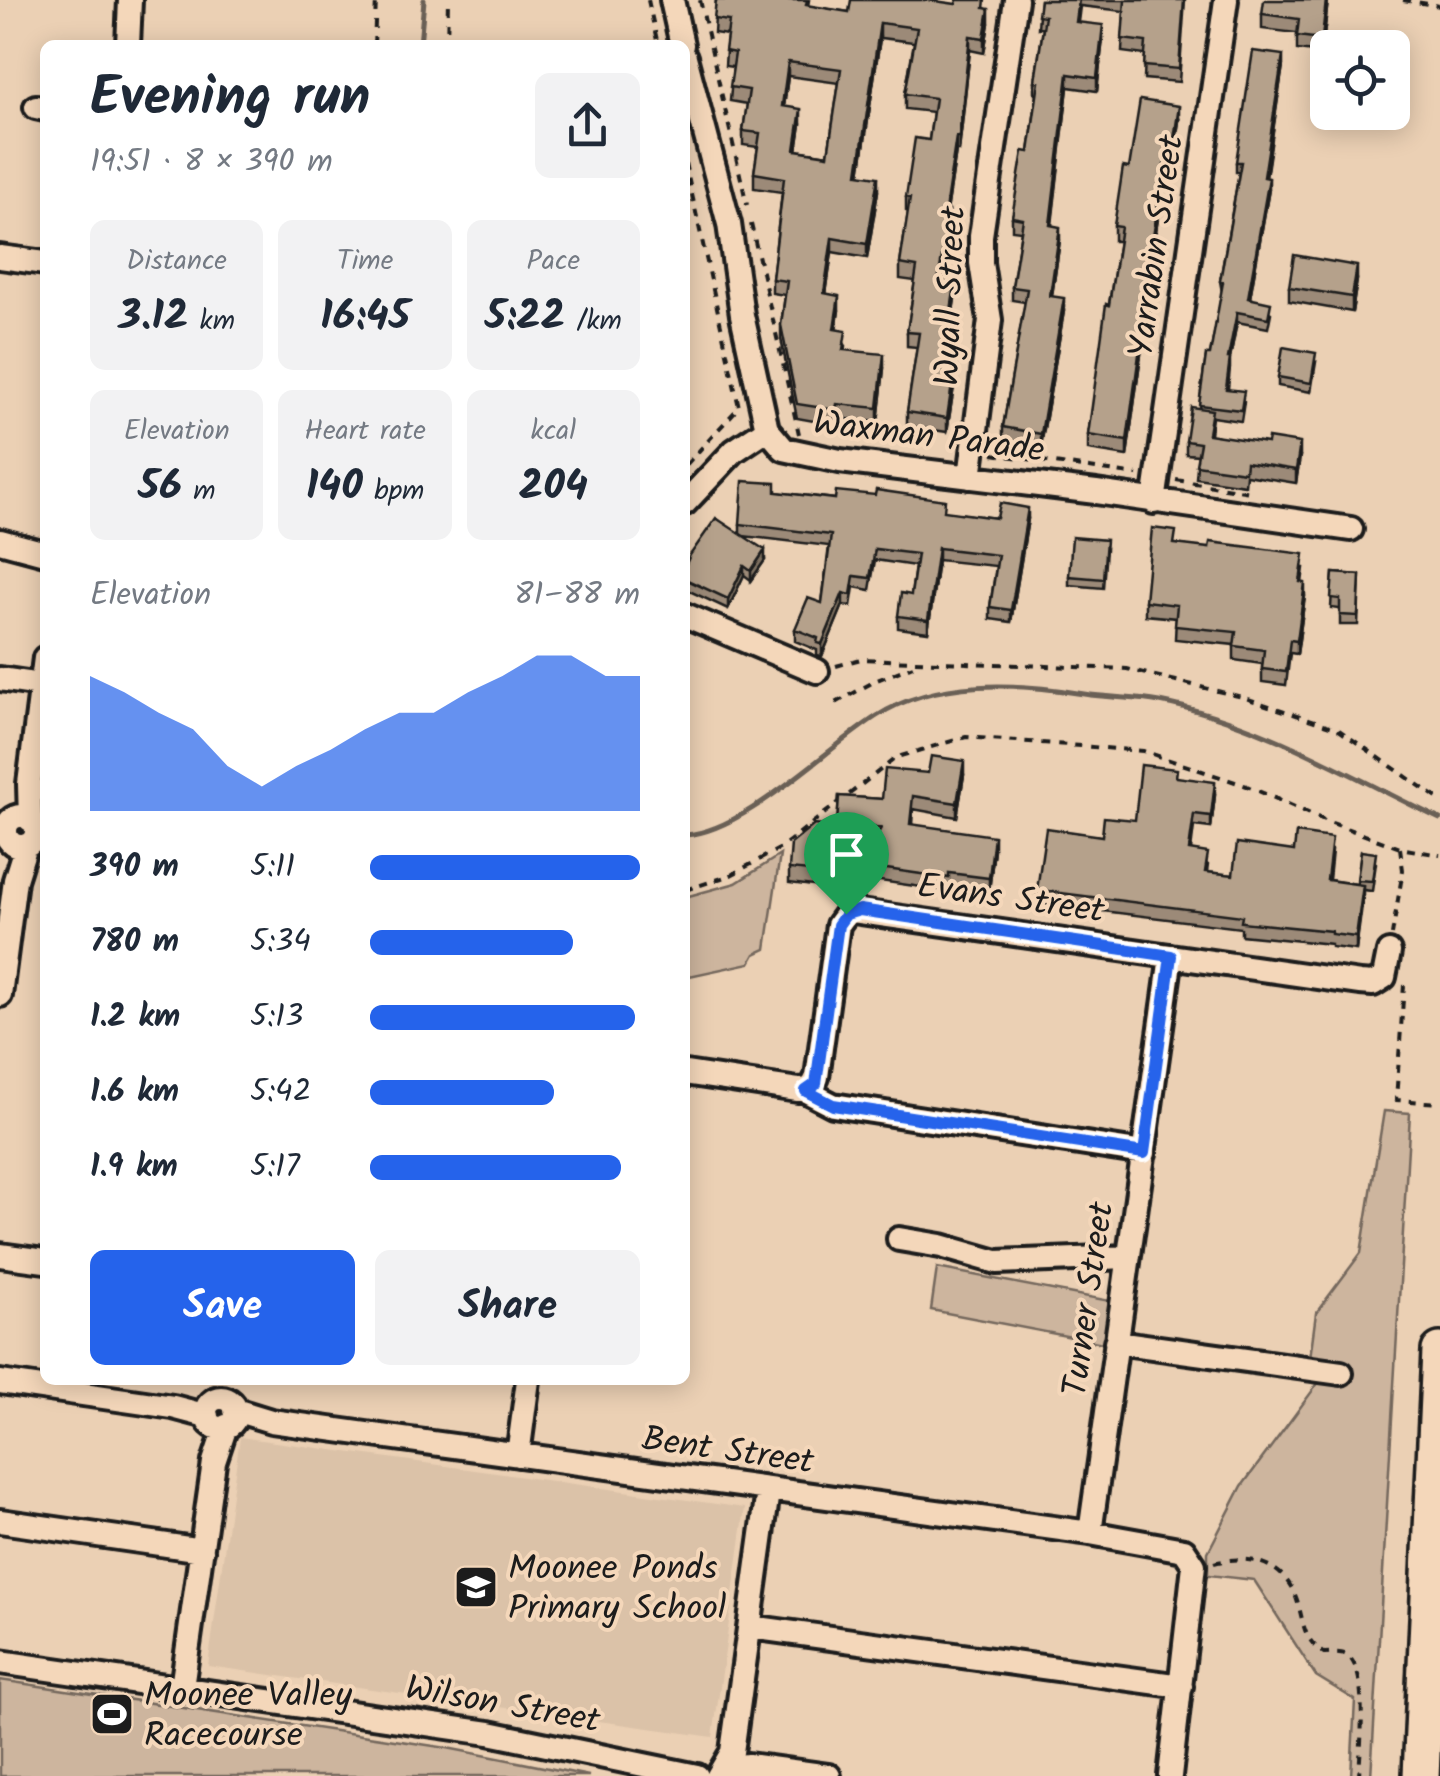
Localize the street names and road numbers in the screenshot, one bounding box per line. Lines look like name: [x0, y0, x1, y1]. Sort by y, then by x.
street label: Yarrabin Street: [1115, 131, 1201, 361]
street label: Wyall Street: [921, 205, 983, 387]
street label: Waxman Parade: [810, 396, 1048, 480]
street label: Evans Street: [914, 859, 1108, 941]
street label: Turner Street: [1049, 1198, 1131, 1400]
street label: Bent Street: [638, 1412, 818, 1492]
street label: Wilson Street: [401, 1661, 605, 1751]

